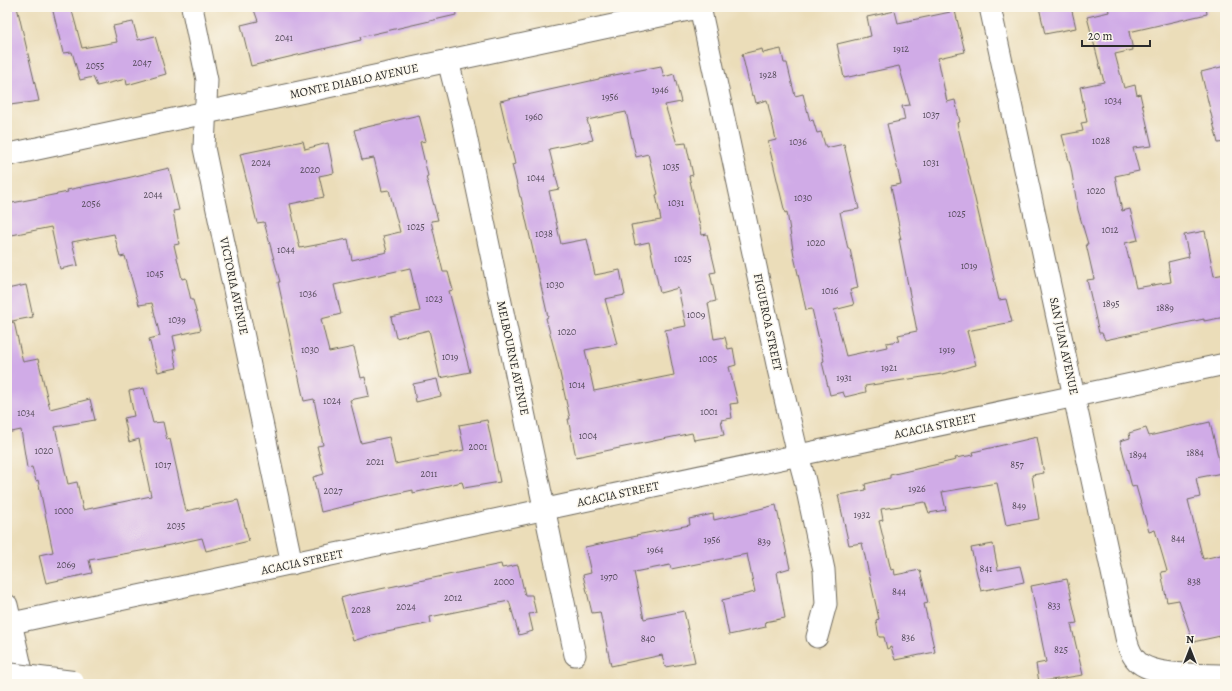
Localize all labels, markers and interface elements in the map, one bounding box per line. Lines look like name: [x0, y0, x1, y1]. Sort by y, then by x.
scale bar: [1082, 22, 1150, 48]
text: 20 m: [1088, 28, 1112, 44]
house number: 2041: [275, 31, 294, 44]
house number: 1912: [893, 42, 909, 55]
house number: 2047: [133, 56, 152, 69]
house number: 2055: [86, 59, 104, 72]
street label: MONTE DIABLO AVENUE: [288, 60, 420, 102]
house number: 1928: [759, 68, 777, 81]
house number: 1946: [651, 83, 669, 96]
house number: 1956: [602, 90, 619, 103]
house number: 1034: [1104, 94, 1122, 107]
house number: 1037: [922, 108, 940, 121]
house number: 1960: [525, 110, 543, 123]
house number: 1028: [1092, 134, 1110, 147]
house number: 1036: [789, 135, 807, 148]
house number: 2024: [251, 156, 271, 169]
house number: 1031: [923, 156, 940, 169]
house number: 1035: [662, 160, 680, 173]
house number: 2020: [300, 163, 320, 176]
house number: 1044: [527, 171, 545, 184]
house number: 1020: [1087, 184, 1105, 197]
house number: 2044: [143, 188, 163, 201]
house number: 1030: [794, 191, 812, 204]
house number: 1031: [668, 196, 685, 209]
house number: 2056: [82, 197, 101, 210]
house number: 1025: [948, 207, 966, 220]
house number: 1025: [407, 220, 425, 233]
house number: 1012: [1102, 223, 1119, 236]
house number: 1038: [535, 227, 553, 240]
street label: VICTORIA AVENUE: [216, 235, 252, 336]
house number: 1020: [807, 236, 825, 249]
house number: 1044: [277, 243, 295, 256]
house number: 1025: [674, 252, 692, 265]
house number: 1019: [961, 259, 978, 272]
house number: 1045: [146, 267, 164, 280]
street label: FIGUEROA STREET: [750, 272, 786, 373]
house number: 1030: [546, 278, 564, 291]
house number: 1016: [822, 284, 839, 297]
house number: 1036: [299, 287, 317, 300]
house number: 1023: [425, 292, 443, 305]
street label: SAN JUAN AVENUE: [1046, 296, 1082, 396]
house number: 1895: [1102, 297, 1120, 310]
street label: MELBOURNE AVENUE: [493, 299, 533, 417]
house number: 1889: [1156, 301, 1174, 314]
house number: 1009: [687, 308, 706, 321]
house number: 1039: [168, 313, 186, 326]
house number: 1020: [558, 325, 576, 338]
house number: 1030: [301, 343, 319, 356]
house number: 1919: [939, 343, 955, 356]
house number: 1019: [442, 350, 459, 363]
house number: 1005: [699, 352, 717, 365]
house number: 1921: [881, 361, 898, 374]
house number: 1931: [836, 371, 852, 384]
house number: 1014: [569, 378, 586, 391]
house number: 1024: [323, 394, 341, 407]
house number: 1001: [700, 405, 718, 418]
house number: 1034: [17, 406, 35, 419]
street label: ACACIA STREET: [892, 409, 978, 443]
house number: 1004: [579, 429, 598, 442]
house number: 2001: [469, 440, 488, 453]
house number: 1020: [35, 444, 53, 457]
house number: 1884: [1186, 446, 1204, 459]
house number: 1894: [1129, 448, 1147, 461]
house number: 2021: [366, 455, 385, 468]
house number: 1017: [155, 458, 172, 471]
house number: 857: [1010, 458, 1024, 471]
house number: 2011: [421, 467, 438, 480]
street label: ACACIA STREET: [575, 477, 661, 511]
house number: 1926: [908, 482, 926, 495]
house number: 2027: [323, 484, 343, 497]
house number: 849: [1012, 499, 1026, 512]
house number: 1000: [54, 504, 74, 517]
house number: 1932: [854, 508, 871, 521]
house number: 2035: [167, 519, 185, 532]
house number: 844: [1171, 532, 1185, 545]
house number: 1956: [704, 533, 721, 546]
house number: 839: [757, 535, 771, 548]
house number: 1964: [646, 543, 664, 556]
street label: ACACIA STREET: [259, 545, 345, 579]
house number: 2069: [56, 558, 76, 571]
house number: 841: [980, 562, 993, 575]
house number: 1970: [600, 570, 618, 583]
house number: 2000: [494, 575, 514, 588]
house number: 838: [1187, 575, 1201, 588]
house number: 844: [892, 585, 906, 598]
house number: 2012: [444, 591, 462, 604]
house number: 833: [1047, 599, 1061, 612]
house number: 2024: [396, 600, 416, 613]
house number: 2028: [351, 603, 371, 616]
north arrow: [1170, 629, 1210, 669]
house number: 836: [901, 631, 915, 644]
house number: 840: [641, 632, 655, 645]
text: N: [1186, 632, 1194, 647]
house number: 825: [1054, 643, 1068, 656]

